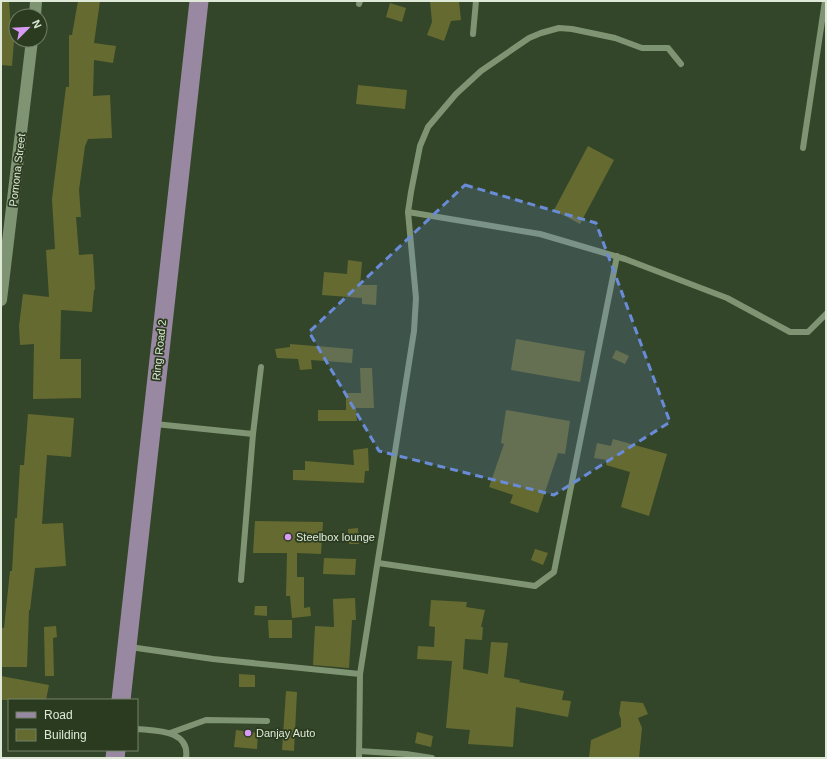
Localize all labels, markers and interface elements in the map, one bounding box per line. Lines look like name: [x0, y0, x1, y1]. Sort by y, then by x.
north arrow: [8, 8, 48, 48]
text: N: [30, 18, 44, 30]
street label: Pomona Street: [7, 133, 27, 207]
street label: Ring Road 2: [150, 319, 168, 381]
place label: Steelbox lounge: [296, 531, 375, 543]
marker: Steelbox lounge: [283, 532, 293, 542]
legend: [8, 699, 138, 751]
text: Road: [44, 708, 73, 722]
place label: Danjay Auto: [256, 727, 315, 739]
text: Building: [44, 728, 87, 742]
marker: Danjay Auto: [243, 728, 253, 738]

